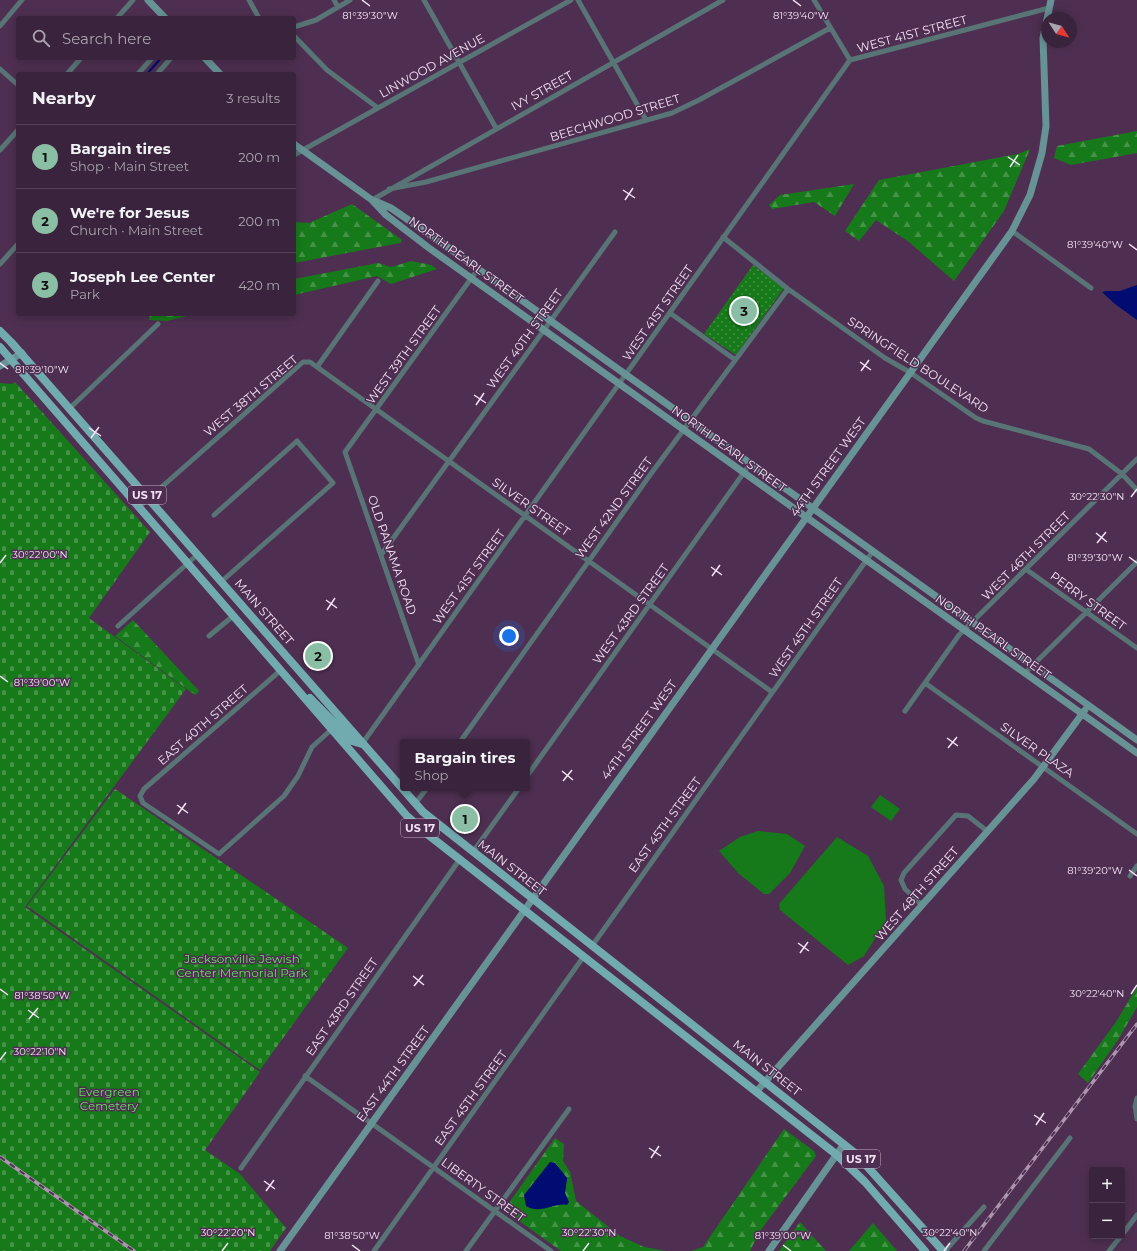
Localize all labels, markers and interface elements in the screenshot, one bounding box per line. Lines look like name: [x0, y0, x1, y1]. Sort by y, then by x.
text: 81°39'30"W: [342, 9, 398, 22]
text: 81°39'40"W: [773, 9, 829, 22]
street label: WEST 41ST STREET: [855, 12, 969, 55]
north arrow: [1041, 12, 1077, 48]
search box: [16, 16, 296, 60]
icon: search: [30, 27, 52, 49]
text: Search here: [62, 29, 151, 48]
street label: LINWOOD AVENUE: [376, 30, 487, 101]
street label: IVY STREET: [508, 67, 575, 114]
text: Nearby: [32, 88, 96, 108]
text: 3 results: [226, 90, 280, 106]
street label: BEECHWOOD STREET: [548, 91, 682, 144]
text: Bargain tires: [70, 139, 171, 158]
text: 1: [42, 149, 48, 165]
text: 200 m: [238, 149, 280, 165]
text: Shop · Main Street: [70, 158, 189, 174]
text: We're for Jesus: [70, 203, 189, 222]
text: 2: [41, 213, 49, 229]
text: 200 m: [238, 213, 280, 229]
street label: NORTH PEARL STREET: [406, 213, 527, 306]
text: Church · Main Street: [70, 222, 203, 238]
text: 81°39'40"W: [1067, 238, 1123, 251]
street label: WEST 41ST STREET: [619, 262, 696, 364]
text: Joseph Lee Center: [70, 267, 215, 286]
text: 3: [41, 277, 49, 293]
text: 420 m: [238, 277, 280, 293]
text: Park: [70, 286, 100, 302]
street label: WEST 40TH STREET: [483, 286, 566, 392]
pin: 3: [731, 296, 757, 326]
street label: WEST 39TH STREET: [363, 303, 444, 407]
street label: SPRINGFIELD BOULEVARD: [845, 313, 992, 416]
street label: WEST 38TH STREET: [201, 352, 301, 439]
text: 81°39'10"W: [15, 363, 69, 376]
street label: NORTH PEARL STREET: [669, 402, 790, 495]
street label: 44TH STREET WEST: [786, 414, 869, 519]
street label: WEST 42ND STREET: [572, 454, 656, 561]
street label: SILVER STREET: [490, 474, 573, 539]
road number: US 17: [128, 486, 166, 504]
text: 30°22'30"N: [1070, 490, 1124, 503]
street label: OLD PANAMA ROAD: [365, 493, 420, 617]
street label: WEST 46TH STREET: [978, 508, 1073, 603]
street label: WEST 41ST STREET: [429, 526, 508, 627]
text: 30°22'00"N: [12, 548, 68, 561]
text: 81°39'30"W: [1067, 551, 1123, 564]
street label: WEST 43RD STREET: [589, 560, 672, 667]
street label: PERRY STREET: [1047, 568, 1129, 633]
street label: WEST 45TH STREET: [765, 575, 846, 681]
street label: MAIN STREET: [232, 576, 297, 648]
street label: NORTH PEARL STREET: [932, 591, 1054, 682]
your location: [499, 626, 519, 646]
pin: 2: [305, 641, 331, 671]
text: 81°39'00"W: [14, 676, 70, 689]
street label: 44TH STREET WEST: [597, 677, 680, 782]
street label: EAST 40TH STREET: [154, 681, 251, 768]
street label: SILVER PLAZA: [998, 719, 1077, 781]
popup: [400, 739, 530, 791]
text: Bargain tires: [415, 748, 515, 767]
text: Shop: [415, 767, 448, 783]
street label: EAST 45TH STREET: [625, 774, 704, 875]
pin: 1: [452, 804, 478, 834]
road number: US 17: [401, 819, 439, 837]
street label: MAIN STREET: [475, 836, 549, 899]
street label: WEST 48TH STREET: [872, 844, 962, 944]
text: 81°39'20"W: [1067, 864, 1123, 877]
park label: Jacksonville Jewish Center Memorial Park: [176, 951, 308, 980]
street label: EAST 43RD STREET: [302, 955, 381, 1059]
text: 30°22'40"N: [1070, 987, 1124, 1000]
text: 81°38'50"W: [14, 989, 70, 1002]
street label: EAST 44TH STREET: [353, 1023, 432, 1125]
street label: MAIN STREET: [730, 1036, 804, 1099]
text: 30°22'10"N: [14, 1045, 66, 1058]
street label: EAST 45TH STREET: [431, 1047, 510, 1148]
park label: Evergreen Cemetery: [78, 1084, 140, 1113]
road number: US 17: [842, 1150, 880, 1168]
street label: LIBERTY STREET: [439, 1154, 528, 1225]
map controls: [1089, 1167, 1125, 1239]
button: +: [1089, 1167, 1125, 1203]
button: −: [1089, 1203, 1125, 1239]
text: 30°22'20"N: [201, 1226, 255, 1239]
text: 30°22'30"N: [562, 1226, 616, 1239]
text: 30°22'40"N: [923, 1226, 977, 1239]
text: 81°38'50"W: [324, 1229, 380, 1242]
text: 81°39'00"W: [755, 1229, 811, 1242]

